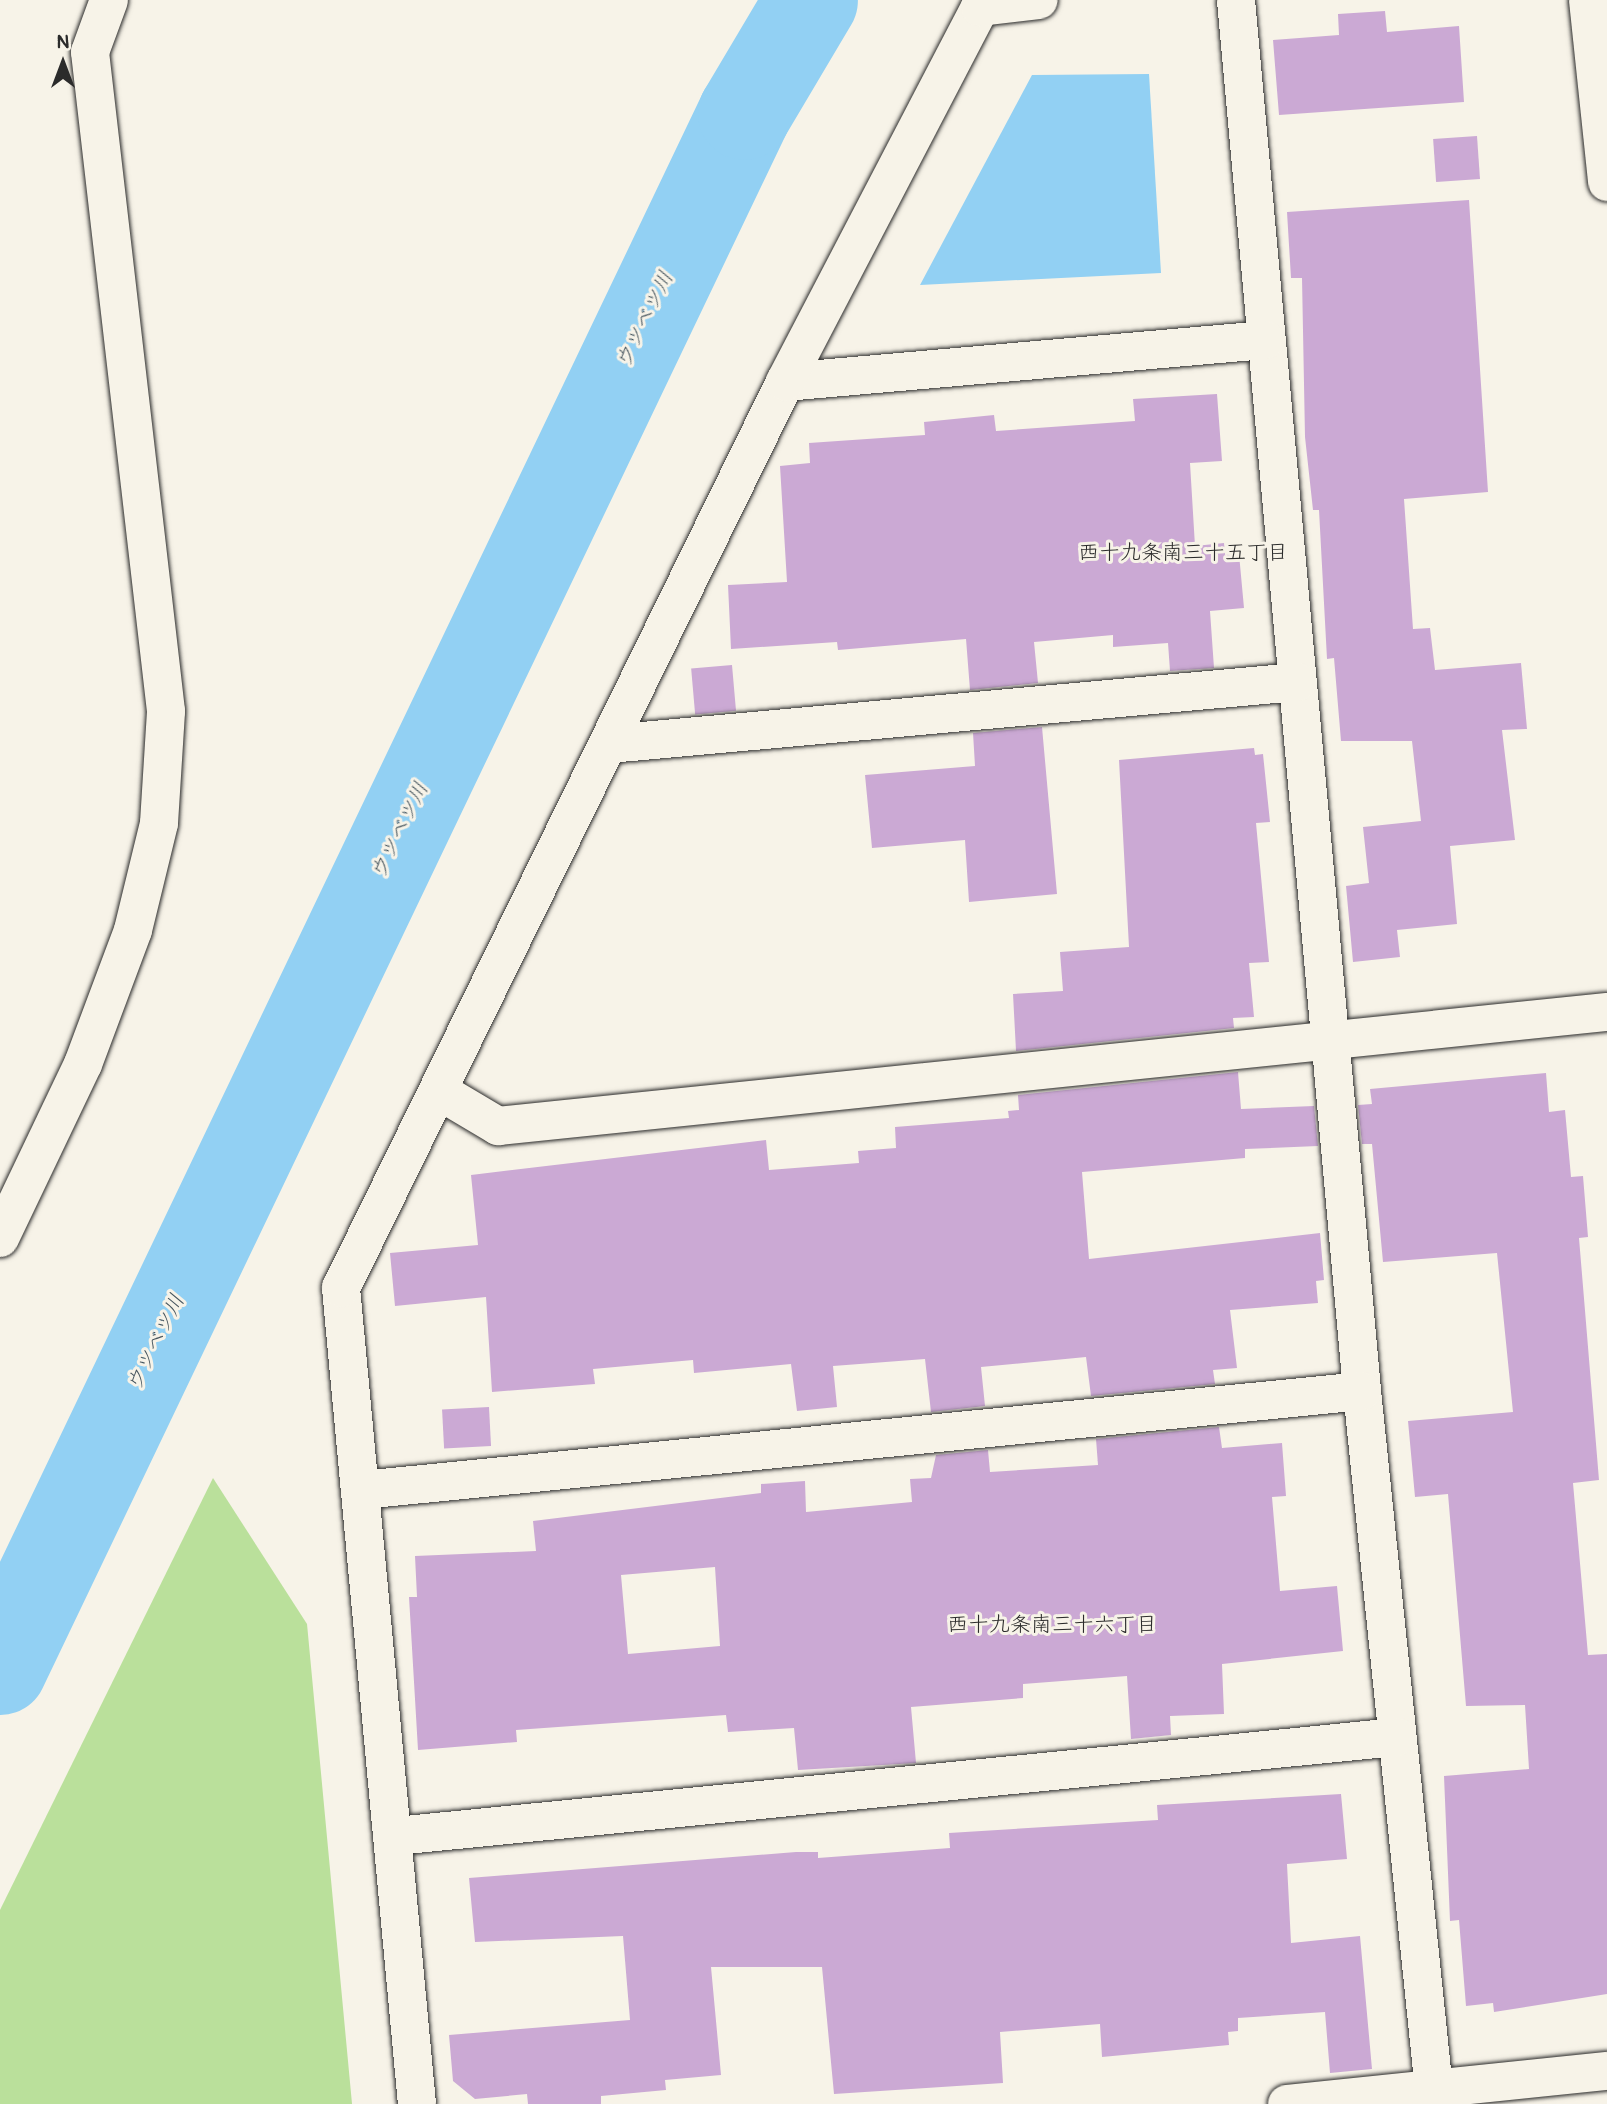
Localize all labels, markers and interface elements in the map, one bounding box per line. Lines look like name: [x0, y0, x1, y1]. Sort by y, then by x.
north arrow: [28, 28, 98, 98]
text: N: [57, 30, 69, 54]
water label: ウツベツ川: [611, 267, 679, 373]
district label: 西十九条南三十五丁目: [1078, 540, 1288, 566]
water label: ウツベツ川: [366, 778, 434, 884]
water label: ウツベツ川: [122, 1290, 190, 1396]
district label: 西十九条南三十六丁目: [947, 1612, 1157, 1638]

